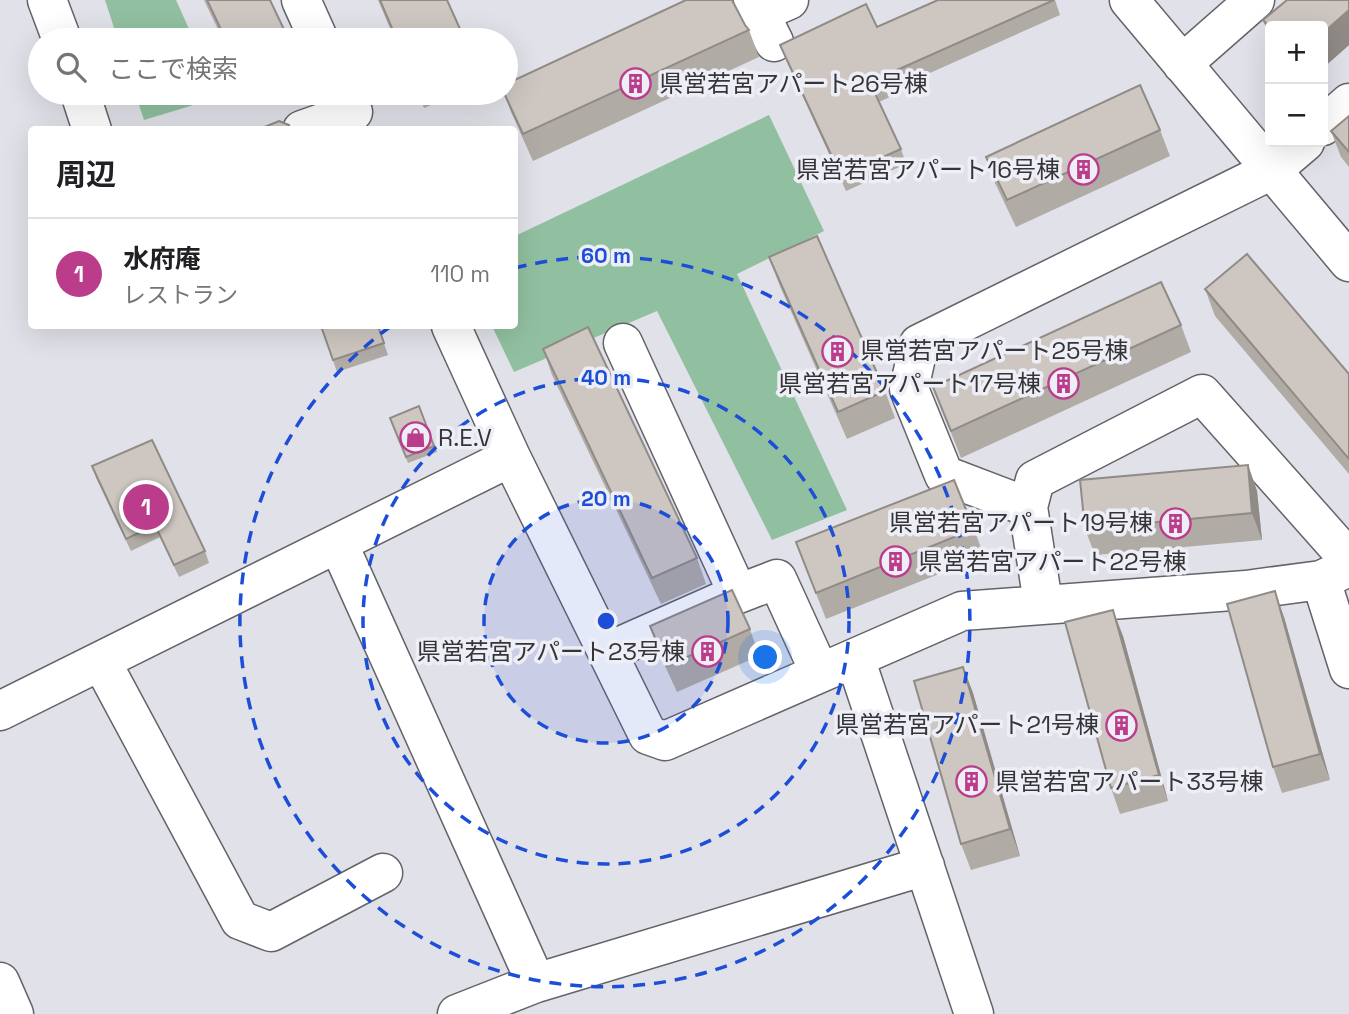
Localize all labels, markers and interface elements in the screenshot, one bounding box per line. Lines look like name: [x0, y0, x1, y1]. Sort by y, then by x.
map controls: [1265, 21, 1328, 147]
button: +: [1265, 21, 1328, 84]
search box: [28, 28, 518, 105]
icon: search: [52, 48, 90, 86]
text: ここで検索: [108, 52, 238, 86]
building icon: 県営若宮アパート26号棟: [619, 67, 653, 101]
place label: 県営若宮アパート26号棟: [659, 68, 928, 99]
button: −: [1265, 84, 1328, 147]
building icon: 県営若宮アパート16号棟: [1066, 153, 1100, 187]
place label: 県営若宮アパート16号棟: [796, 154, 1060, 185]
text: 周辺: [56, 155, 116, 194]
text: 水府庵: [123, 242, 201, 276]
text: 60 m: [581, 242, 631, 269]
text: 1: [74, 259, 84, 289]
text: 110 m: [430, 259, 490, 289]
text: レストラン: [123, 280, 238, 310]
building icon: 県営若宮アパート25号棟: [820, 334, 854, 368]
place label: 県営若宮アパート25号棟: [860, 335, 1128, 366]
text: 40 m: [581, 364, 631, 391]
building icon: 県営若宮アパート17号棟: [1047, 367, 1081, 401]
place label: 県営若宮アパート17号棟: [778, 368, 1041, 399]
shop icon: R.E.V: [398, 421, 432, 455]
place label: R.E.V: [438, 422, 492, 453]
pin: 1: [123, 481, 169, 533]
text: 20 m: [581, 485, 631, 512]
building icon: 県営若宮アパート19号棟: [1159, 506, 1193, 540]
place label: 県営若宮アパート19号棟: [889, 507, 1153, 538]
building icon: 県営若宮アパート22号棟: [878, 545, 912, 579]
place label: 県営若宮アパート22号棟: [918, 546, 1186, 577]
centre of rings: [594, 609, 618, 633]
building icon: 県営若宮アパート23号棟: [691, 635, 725, 669]
place label: 県営若宮アパート23号棟: [417, 636, 685, 667]
your location: [748, 640, 782, 674]
building icon: 県営若宮アパート21号棟: [1105, 708, 1139, 742]
place label: 県営若宮アパート21号棟: [835, 709, 1099, 740]
building icon: 県営若宮アパート33号棟: [955, 765, 989, 799]
place label: 県営若宮アパート33号棟: [995, 766, 1264, 797]

